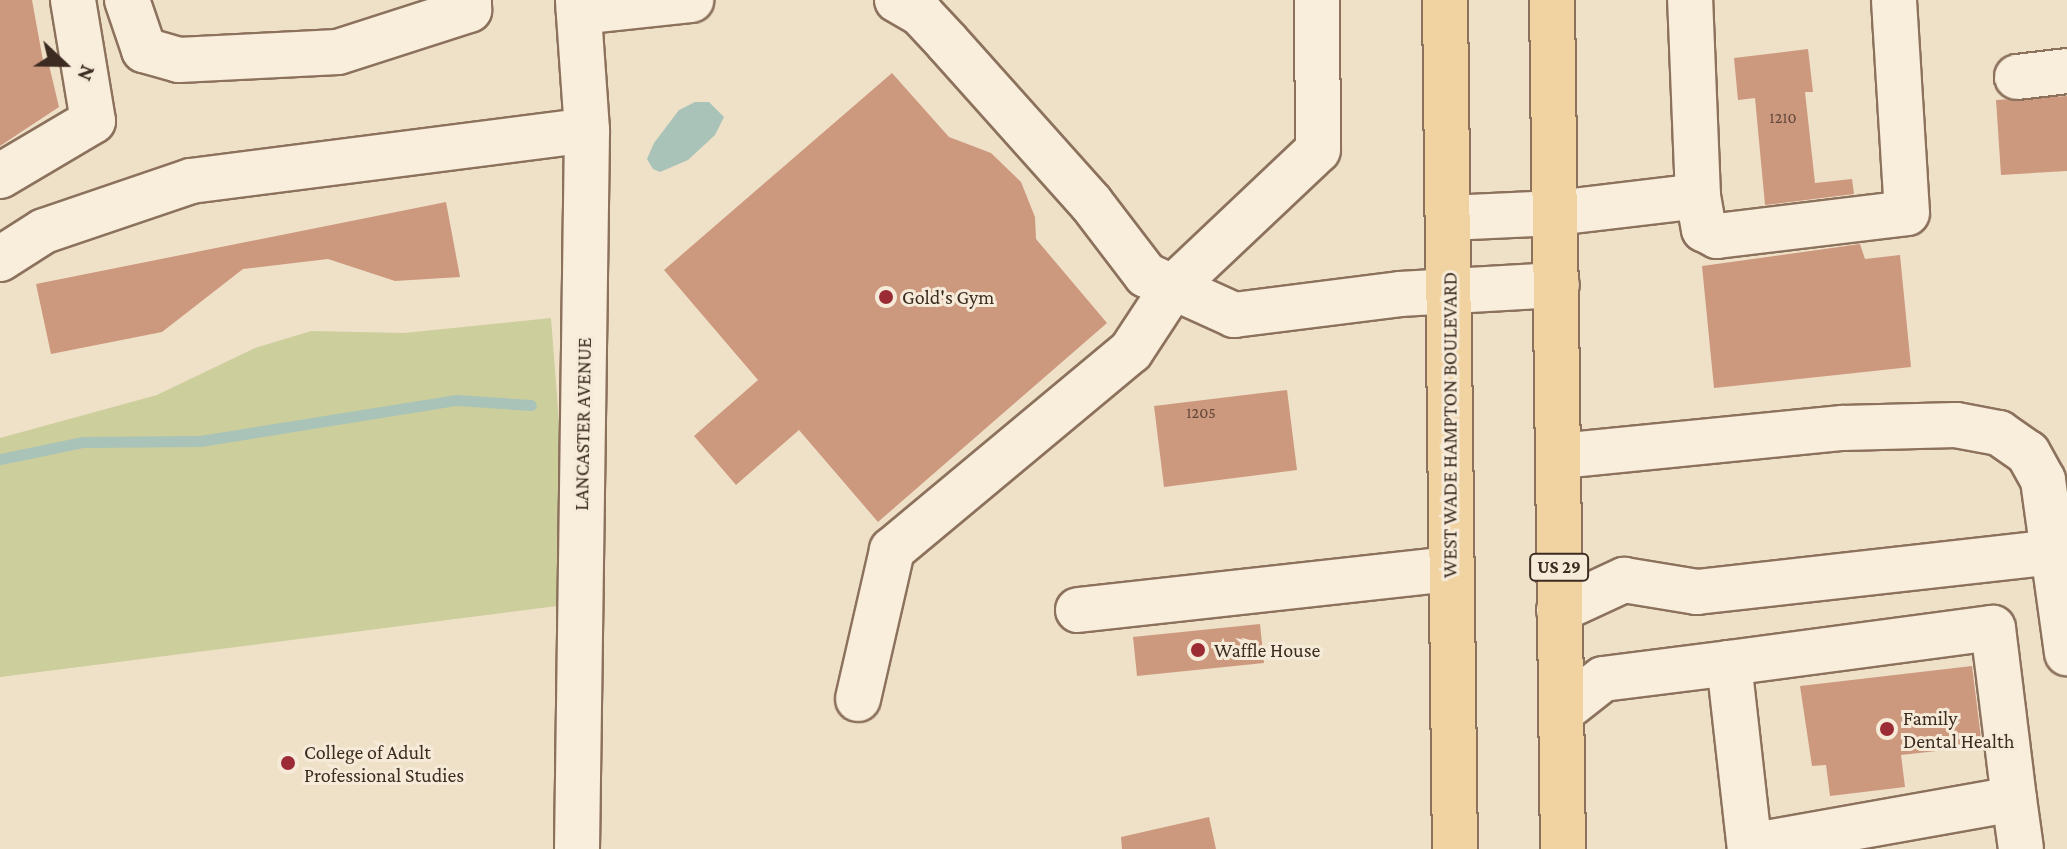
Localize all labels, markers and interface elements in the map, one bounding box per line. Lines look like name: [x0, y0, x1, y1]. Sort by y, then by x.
north arrow: [24, 24, 104, 104]
text: N: [72, 62, 101, 85]
house number: 1210: [1769, 108, 1797, 128]
street label: WEST WADE HAMPTON BOULEVARD: [1438, 272, 1462, 578]
place label: Gold's Gym: [902, 285, 994, 309]
marker: Gold's Gym: [877, 288, 895, 306]
street label: LANCASTER AVENUE: [569, 337, 597, 511]
house number: 1205: [1186, 403, 1216, 423]
road number: US 29: [1529, 553, 1589, 581]
place label: Waffle House: [1214, 638, 1320, 662]
marker: Waffle House: [1189, 641, 1207, 659]
place label: Family Dental Health: [1903, 706, 2014, 753]
marker: Family Dental Health: [1878, 720, 1896, 738]
place label: College of Adult Professional Studies: [304, 740, 464, 787]
marker: College of Adult Professional Studies: [279, 754, 297, 772]

